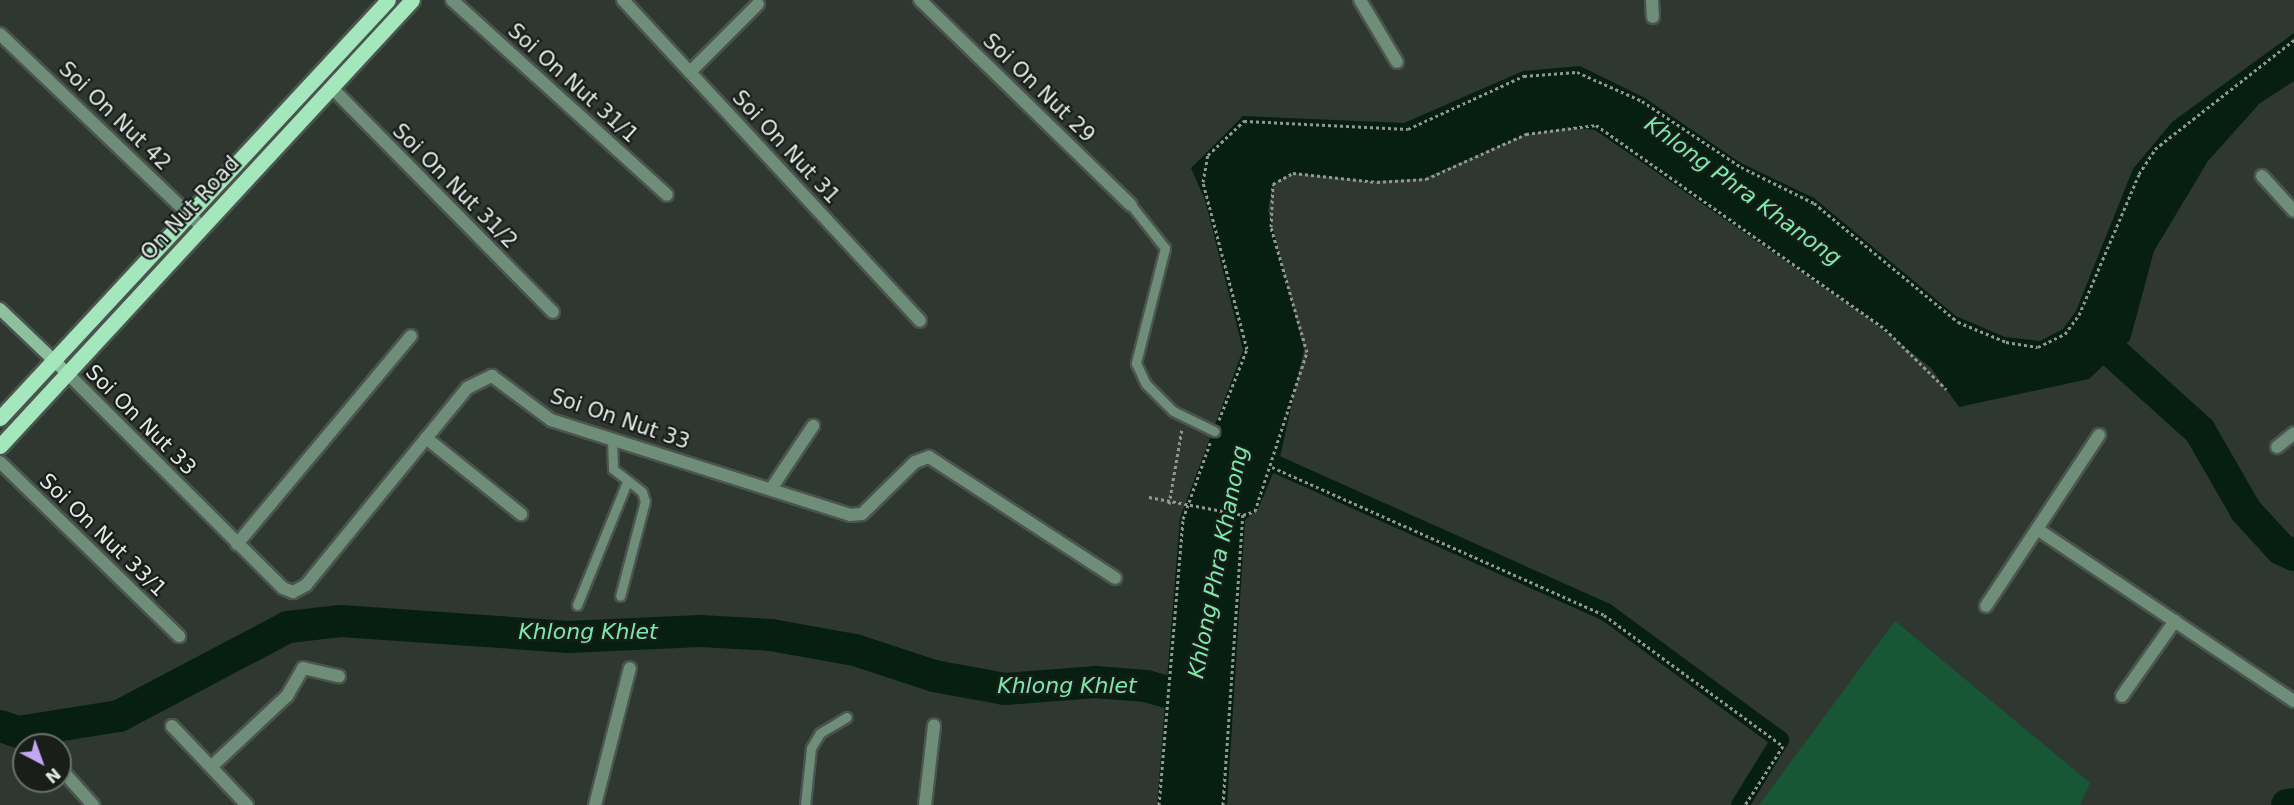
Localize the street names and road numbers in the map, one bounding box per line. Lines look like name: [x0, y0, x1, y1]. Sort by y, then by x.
street label: Soi On Nut 31/1: [503, 18, 643, 148]
street label: Soi On Nut 29: [978, 28, 1100, 148]
street label: Soi On Nut 42: [54, 56, 176, 176]
street label: Soi On Nut 31: [727, 85, 845, 209]
street label: Soi On Nut 31/2: [387, 118, 523, 254]
street label: On Nut Road: [135, 151, 245, 265]
street label: Soi On Nut 33: [81, 360, 201, 480]
street label: Soi On Nut 33: [547, 383, 693, 455]
street label: Soi On Nut 33/1: [34, 468, 172, 602]

